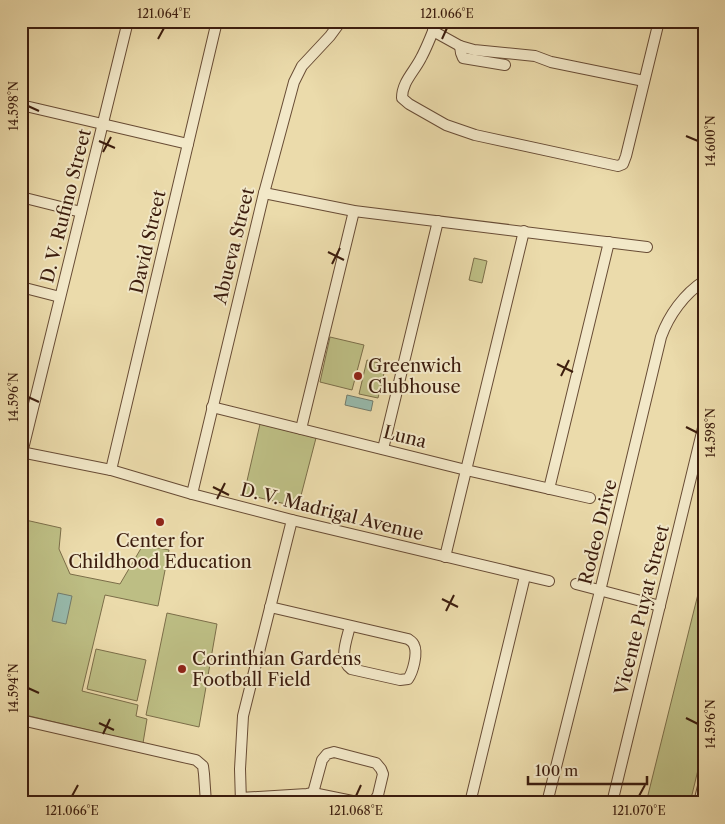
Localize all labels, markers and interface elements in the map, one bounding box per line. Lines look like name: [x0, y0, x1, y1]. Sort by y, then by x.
text: 121.064°E: [137, 6, 191, 21]
text: 121.066°E: [420, 6, 474, 21]
text: 14.598°N: [6, 81, 21, 131]
text: 14.600°N: [703, 115, 718, 167]
street label: D. V. Rufino Street: [36, 126, 96, 285]
street label: Abueva Street: [209, 185, 259, 308]
street label: David Street: [125, 187, 171, 296]
place label: Greenwich Clubhouse: [368, 355, 462, 398]
marker: Greenwich Clubhouse: [352, 370, 364, 382]
text: 14.596°N: [6, 372, 21, 422]
text: 14.598°N: [703, 408, 718, 458]
street label: Luna: [381, 421, 429, 453]
street label: Rodeo Drive: [574, 477, 622, 587]
street label: D. V. Madrigal Avenue: [238, 479, 426, 545]
marker: Center for Childhood Education: [154, 516, 166, 528]
street label: Vicente Puyat Street: [610, 522, 674, 698]
place label: Center for Childhood Education: [68, 530, 252, 573]
place label: Corinthian Gardens Football Field: [192, 648, 361, 691]
text: 14.594°N: [6, 663, 21, 713]
marker: Corinthian Gardens Football Field: [176, 663, 188, 675]
text: 14.596°N: [703, 699, 718, 749]
scale bar: [528, 754, 646, 786]
text: 100 m: [535, 761, 578, 780]
text: 121.066°E: [45, 803, 99, 818]
text: 121.068°E: [329, 803, 383, 818]
text: 121.070°E: [612, 803, 666, 818]

